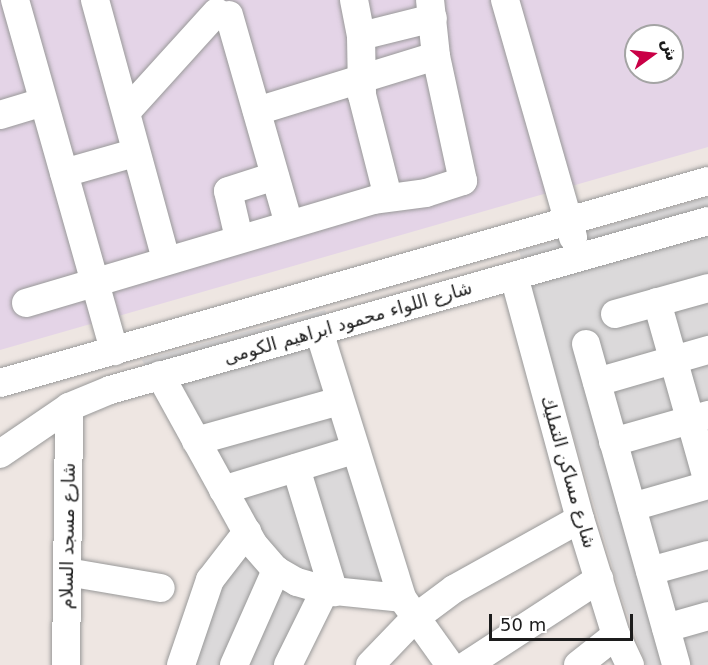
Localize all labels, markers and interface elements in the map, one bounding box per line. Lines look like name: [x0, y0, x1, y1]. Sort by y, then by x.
north arrow: [624, 24, 684, 84]
text: ش: [658, 37, 682, 63]
street label: شارع اللواء محمود ابراهيم الكومى: [221, 277, 475, 369]
street label: شارع مساكن التمليك: [536, 393, 600, 551]
street label: شارع مسجد السلام: [56, 463, 80, 609]
scale bar: [492, 602, 636, 640]
text: 50 m: [500, 614, 546, 635]

